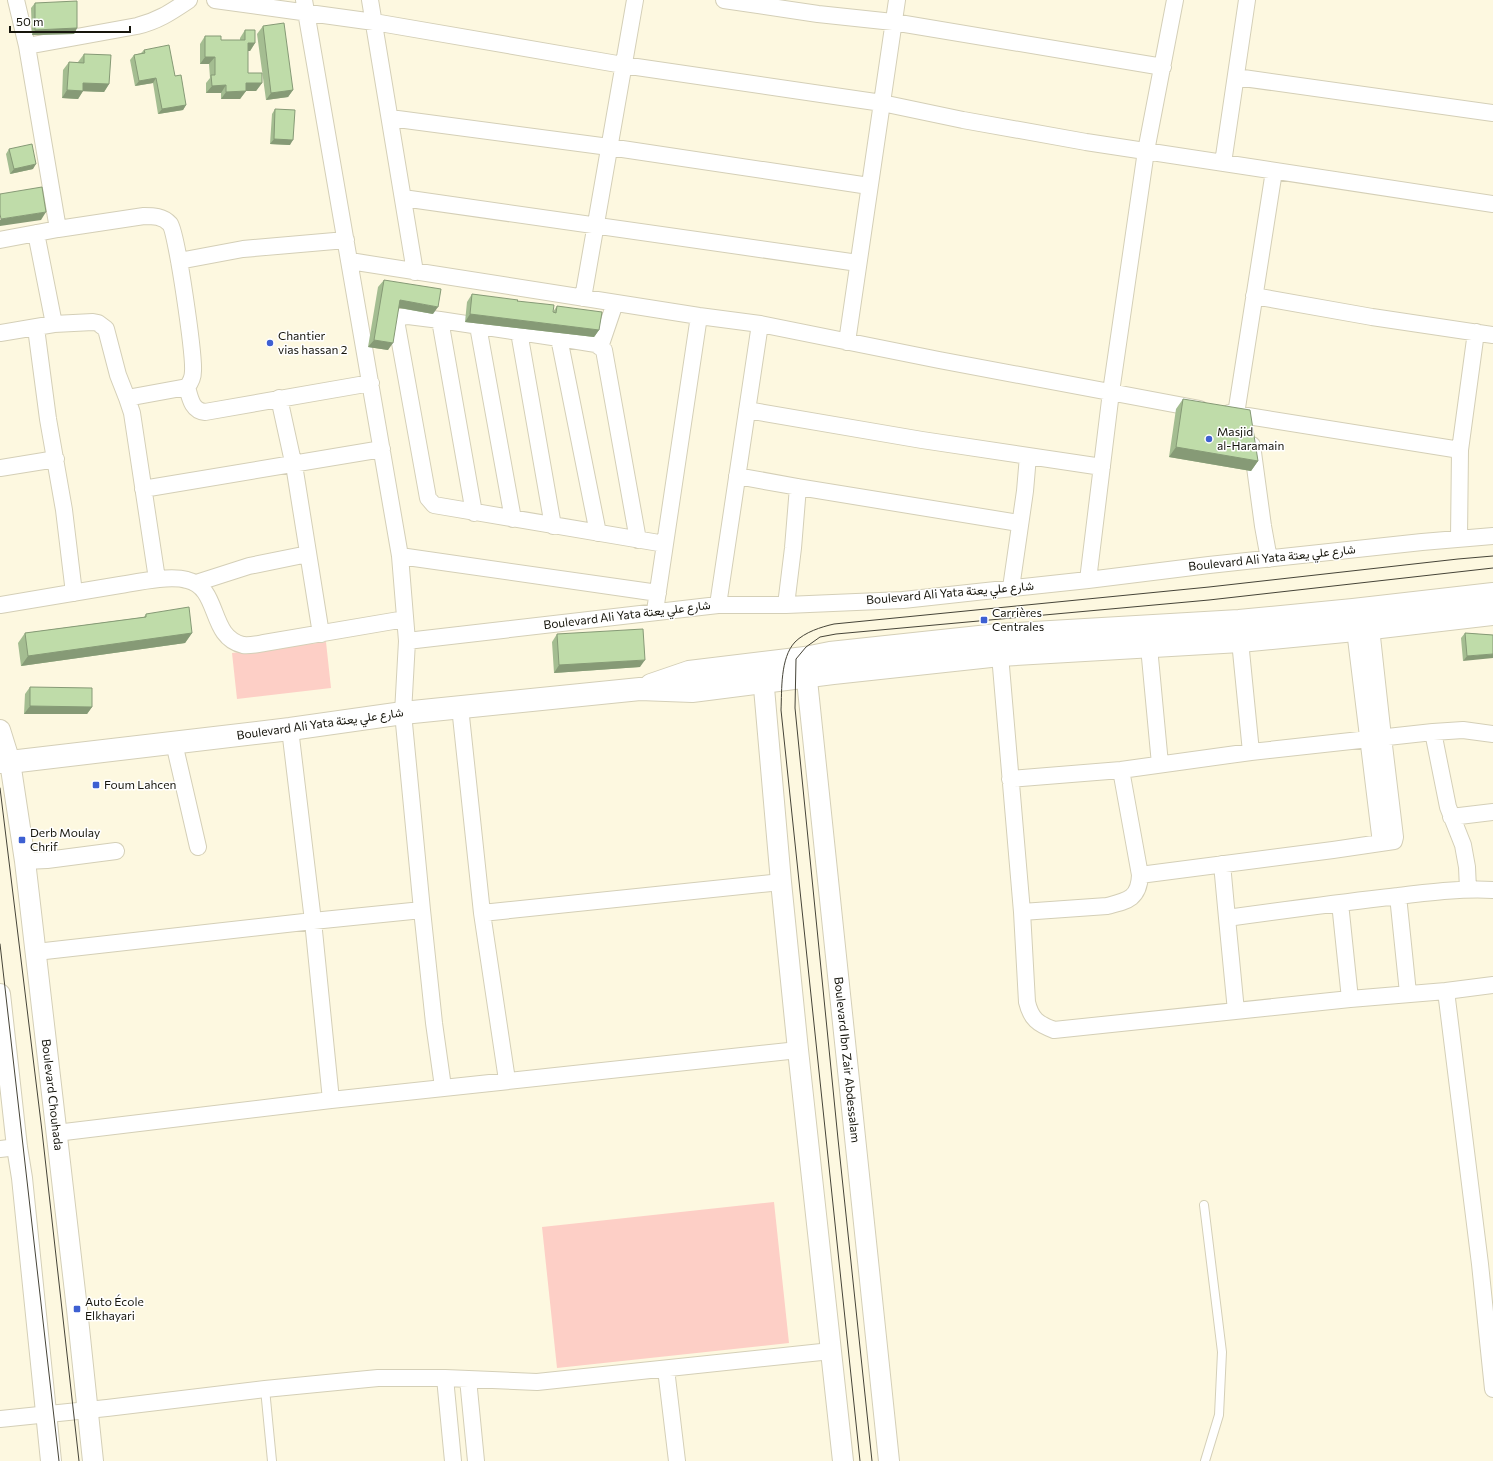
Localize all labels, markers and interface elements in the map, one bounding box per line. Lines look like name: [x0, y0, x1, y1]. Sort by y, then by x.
scale bar: [10, 8, 130, 34]
text: 50 m: [16, 14, 44, 28]
place label: Chantier vias hassan 2: [278, 328, 348, 356]
marker: Chantier vias hassan 2: [265, 338, 275, 348]
place label: Masjid al-Haramain: [1217, 424, 1284, 452]
marker: Masjid al-Haramain: [1204, 434, 1214, 444]
street label: Boulevard Ali Yata شارع علي يعتة: [1188, 541, 1357, 577]
street label: Boulevard Ali Yata شارع علي يعتة: [866, 578, 1035, 610]
street label: Boulevard Ali Yata شارع علي يعتة: [543, 597, 712, 635]
place label: Carrières Centrales: [992, 605, 1044, 633]
marker: Carrières Centrales: [979, 615, 989, 625]
street label: Boulevard Ali Yata شارع علي يعتة: [236, 704, 405, 746]
place label: Foum Lahcen: [104, 777, 176, 791]
marker: Foum Lahcen: [91, 780, 101, 790]
place label: Derb Moulay Chrif: [30, 825, 100, 853]
marker: Derb Moulay Chrif: [17, 835, 27, 845]
street label: Boulevard Ibn Zair Abdessalam: [832, 976, 864, 1143]
street label: Boulevard Chouhada: [40, 1038, 67, 1151]
place label: Auto École Elkhayari: [85, 1294, 144, 1322]
marker: Auto École Elkhayari: [72, 1304, 82, 1314]

